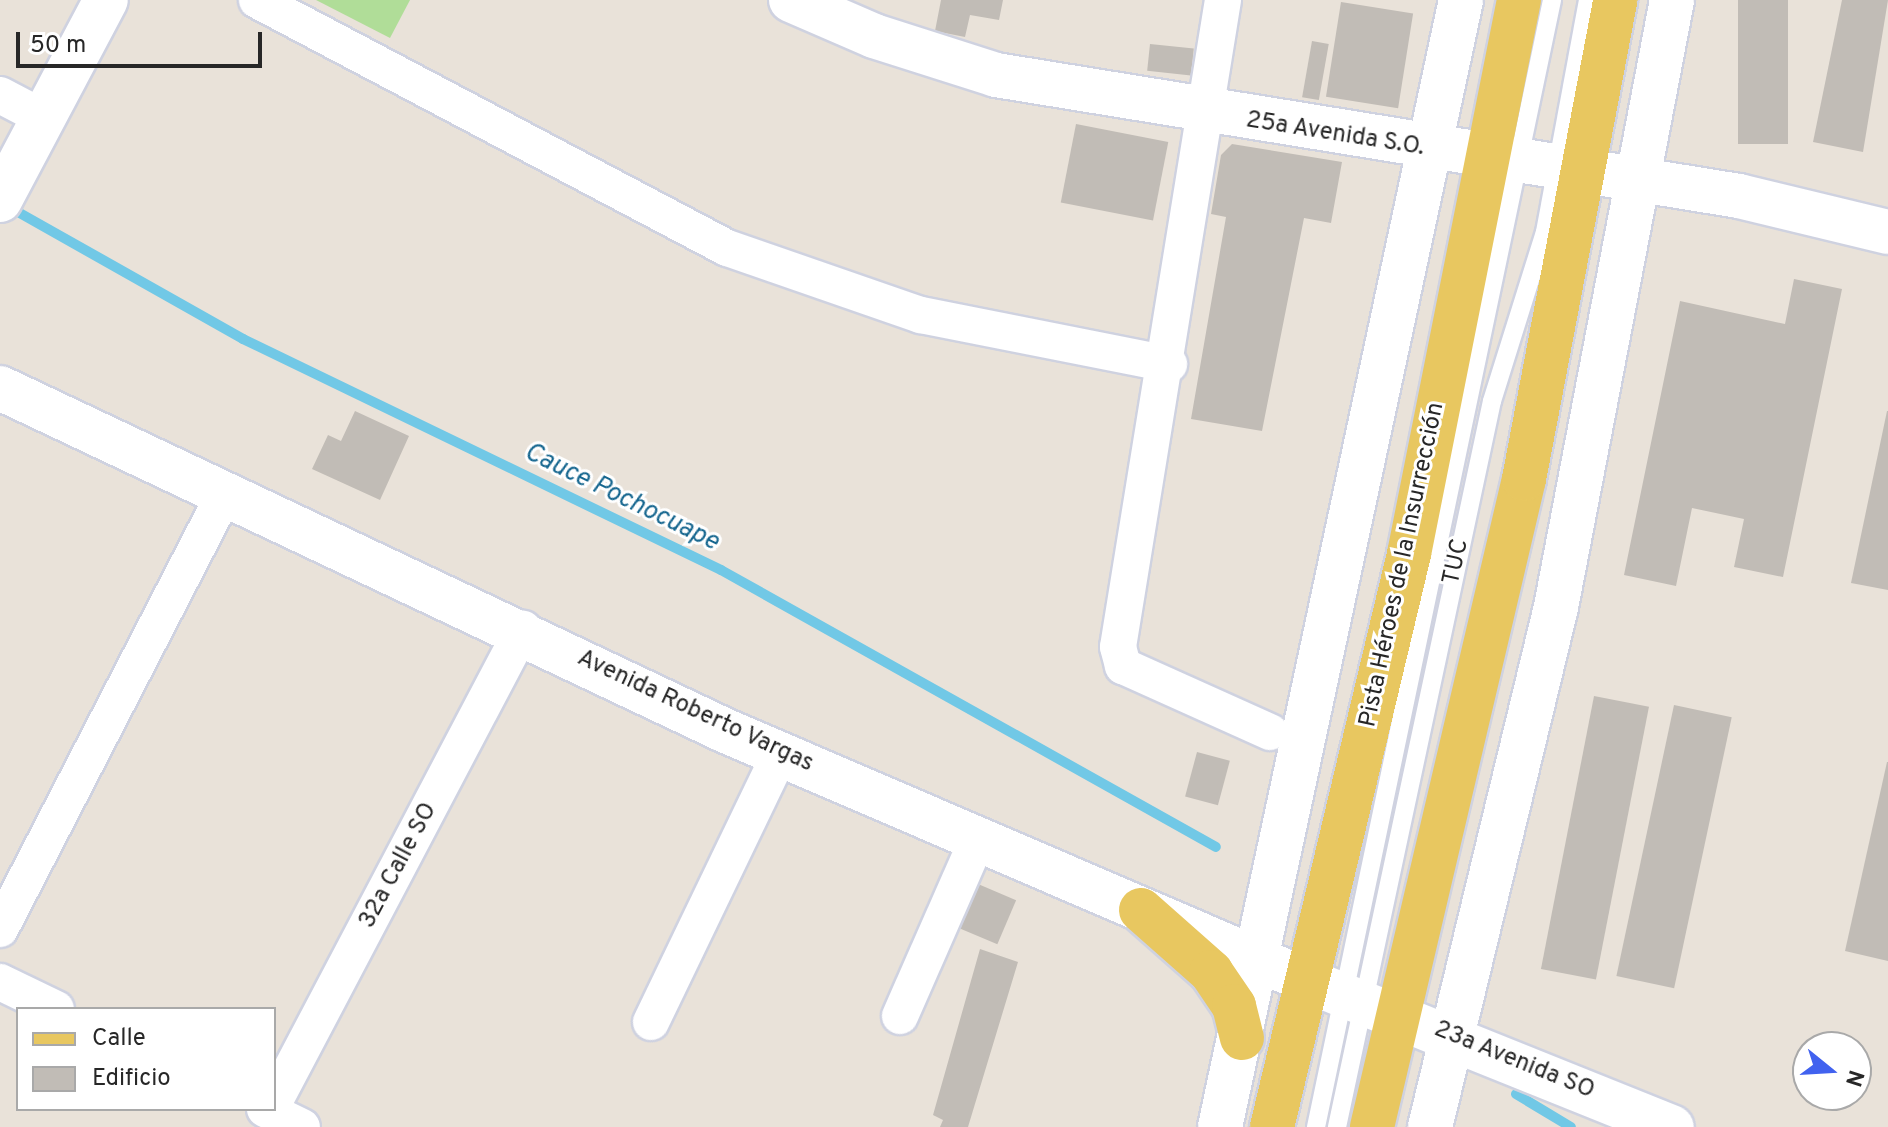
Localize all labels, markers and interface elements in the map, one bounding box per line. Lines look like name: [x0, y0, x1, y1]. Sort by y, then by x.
scale bar: [20, 16, 266, 66]
text: 50 m: [30, 31, 86, 61]
street label: 25a Avenida S.O.: [1243, 107, 1427, 163]
street label: Pista Héroes de la Insurrección: [1354, 400, 1452, 730]
water label: Cauce Pochocuape: [519, 437, 723, 559]
street label: TUC: [1438, 536, 1476, 588]
street label: Avenida Roberto Vargas: [572, 644, 818, 780]
street label: 32a Calle SO: [354, 798, 444, 934]
legend: [16, 1007, 276, 1111]
street label: 23a Avenida SO: [1429, 1016, 1599, 1106]
text: Calle: [92, 1024, 146, 1054]
north arrow: [1792, 1031, 1872, 1111]
text: Edificio: [92, 1064, 171, 1094]
text: N: [1838, 1066, 1869, 1090]

